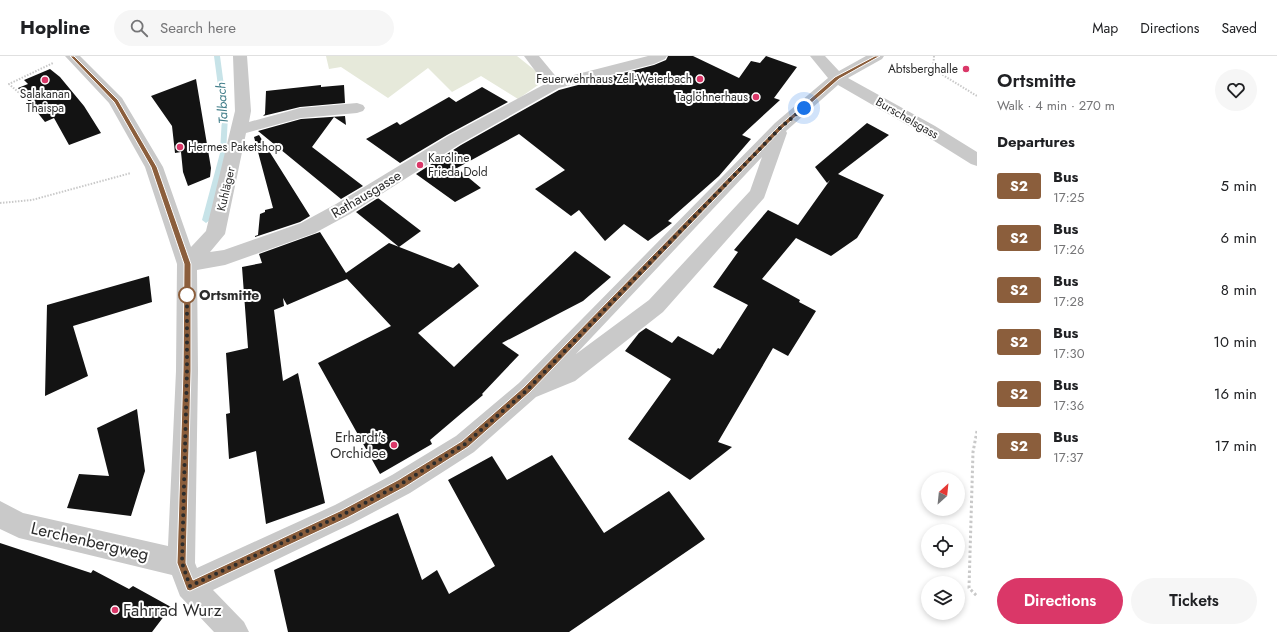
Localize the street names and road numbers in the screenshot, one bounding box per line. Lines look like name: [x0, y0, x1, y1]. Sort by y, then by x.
street label: Burschelsgass: [872, 93, 942, 143]
street label: Kuhläger: [212, 164, 240, 213]
street label: Rathausgasse: [327, 165, 405, 223]
street label: Lerchenbergweg: [29, 516, 151, 566]

